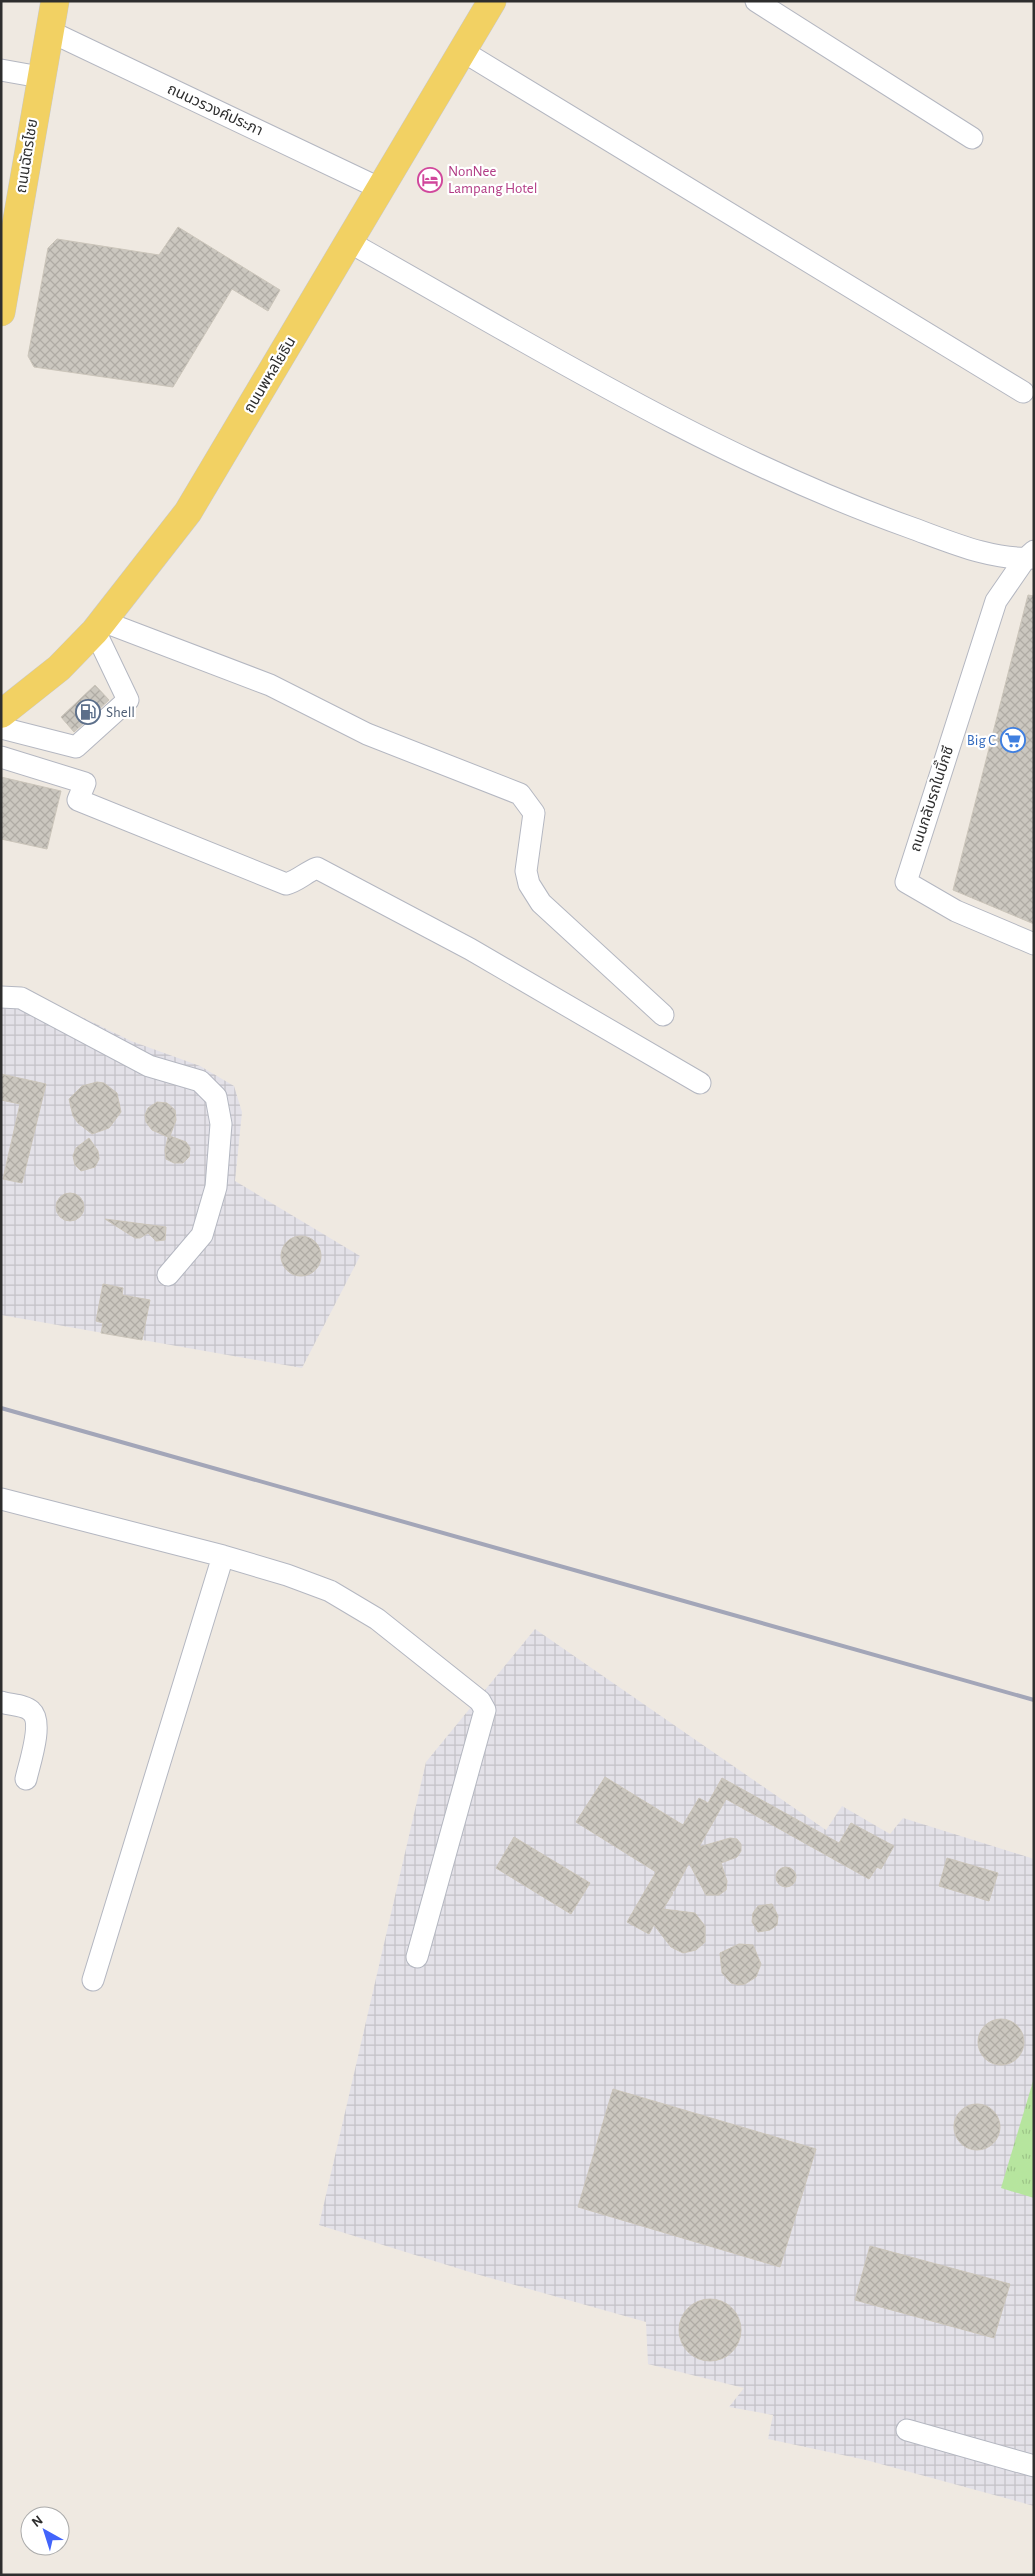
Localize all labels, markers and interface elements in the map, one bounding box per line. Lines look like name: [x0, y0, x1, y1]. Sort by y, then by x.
street label: ถนนวรวงค์ประภา: [165, 81, 265, 139]
street label: ถนนฉัตรไชย: [13, 118, 40, 194]
place label: NonNee Lampang Hotel: [448, 164, 537, 196]
hotel icon: NonNee Lampang Hotel: [417, 167, 443, 193]
street label: ถนนพหลโยธิน: [241, 334, 298, 416]
fuel station icon: Shell: [75, 699, 101, 725]
place label: Shell: [106, 705, 135, 720]
supermarket icon: Big C: [1000, 727, 1026, 753]
place label: Big C: [967, 733, 996, 748]
street label: ถนนกลับรถในบิ๊กซี: [905, 743, 956, 854]
north arrow: [20, 2506, 70, 2556]
text: N: [29, 2513, 46, 2530]

